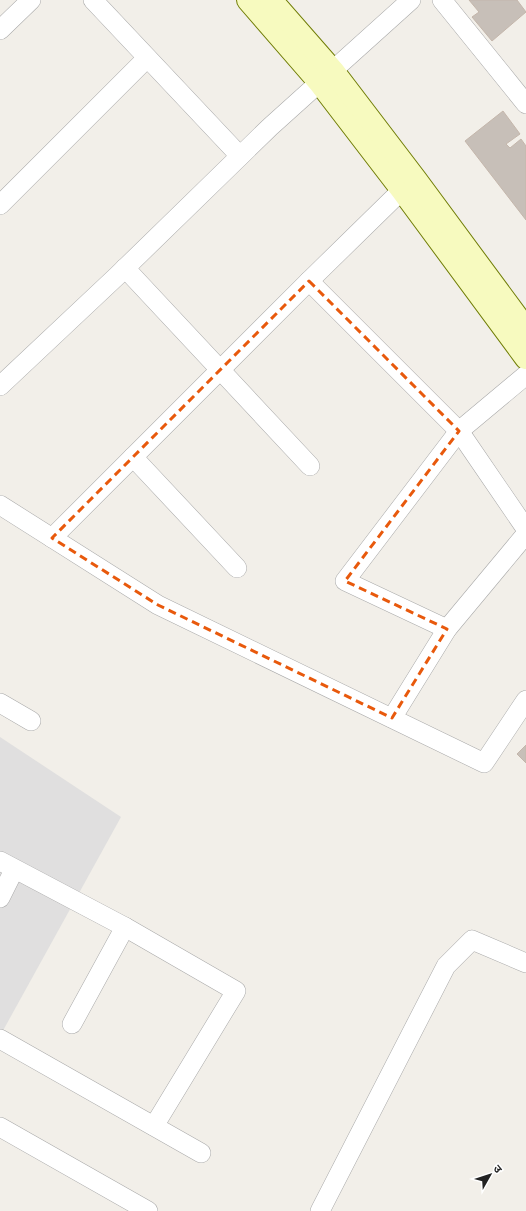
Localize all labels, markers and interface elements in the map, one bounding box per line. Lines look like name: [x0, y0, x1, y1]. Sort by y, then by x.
north arrow: [470, 1155, 510, 1195]
text: उ: [490, 1161, 506, 1176]

